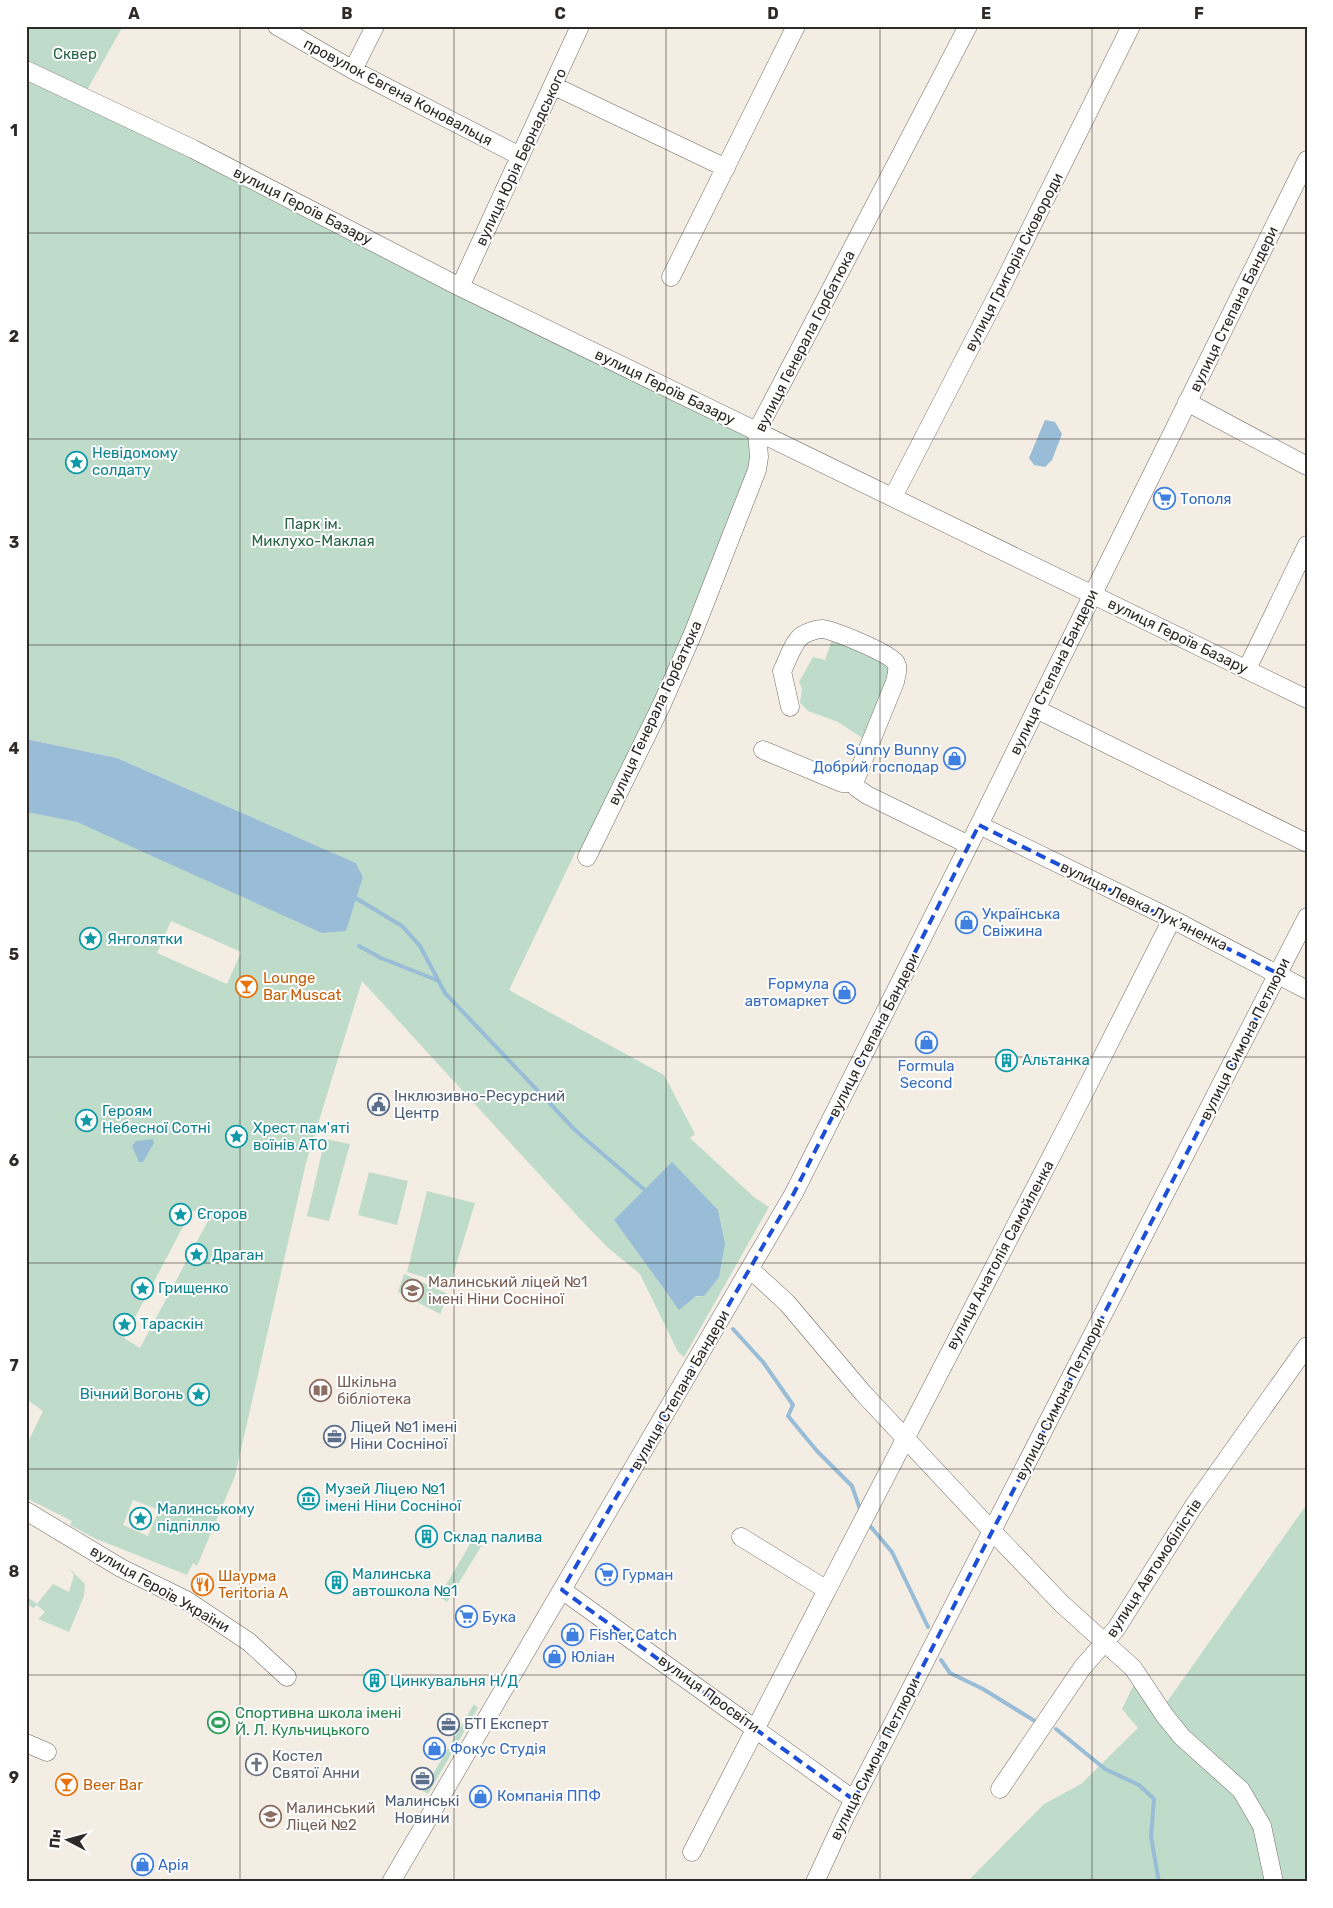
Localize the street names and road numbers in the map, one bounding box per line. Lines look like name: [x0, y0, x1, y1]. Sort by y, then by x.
street label: провулок Євгена Коновальця: [300, 34, 496, 150]
street label: вулиця Юрія Бернадського: [472, 65, 570, 249]
street label: вулиця Героїв Базару: [231, 163, 375, 249]
street label: вулиця Григорія Сковороди: [961, 170, 1067, 354]
street label: вулиця Степана Бандери: [1186, 223, 1282, 395]
street label: вулиця Генерала Горбатюка: [751, 247, 859, 435]
street label: вулиця Героїв Базару: [592, 345, 738, 429]
street label: вулиця Степана Бандери: [1006, 586, 1102, 758]
street label: вулиця Героїв Базару: [1105, 594, 1251, 678]
street label: вулиця Генерала Горбатюка: [604, 618, 706, 808]
street label: вулиця Левка Лук'яненка: [1057, 858, 1231, 954]
street label: вулиця Степана Бандери: [825, 950, 923, 1120]
street label: вулиця Симона Петлюри: [1196, 955, 1294, 1123]
street label: вулиця Анатолія Самойленка: [942, 1157, 1058, 1353]
street label: вулиця Степана Бандери: [627, 1307, 733, 1473]
street label: вулиця Симона Петлюри: [1011, 1315, 1109, 1483]
street label: вулиця Автомобілістів: [1102, 1495, 1206, 1641]
street label: вулиця Героїв України: [87, 1542, 233, 1636]
street label: вулиця Просвіти: [655, 1651, 763, 1737]
street label: вулиця Симона Петлюри: [826, 1675, 924, 1843]

